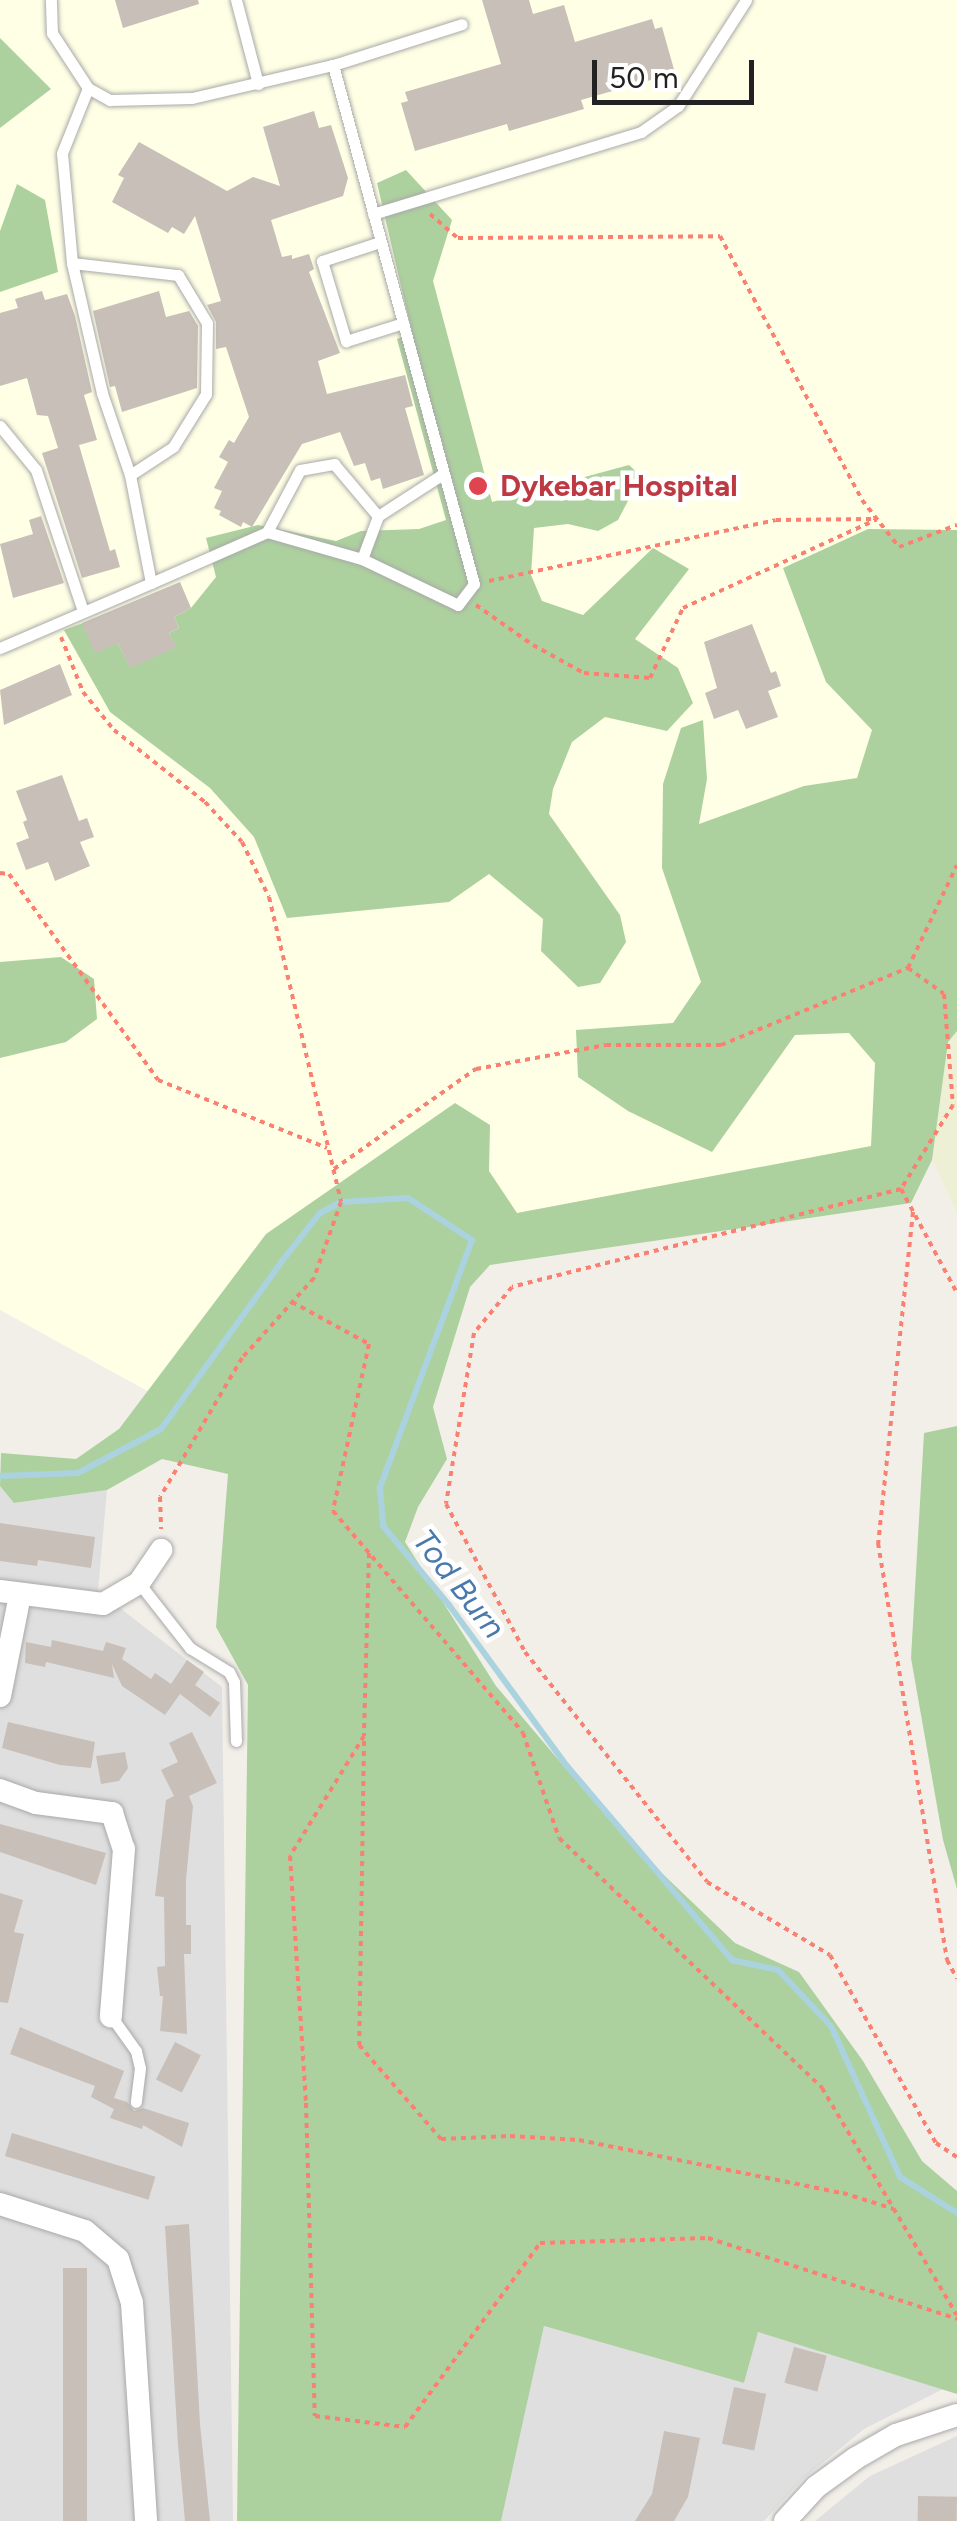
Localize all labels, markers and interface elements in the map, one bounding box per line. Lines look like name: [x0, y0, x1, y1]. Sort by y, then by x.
scale bar: [597, 40, 760, 102]
text: 50 m: [609, 59, 678, 96]
place label: Dykebar Hospital: [500, 468, 738, 504]
marker: Dykebar Hospital: [465, 473, 491, 499]
water label: Tod Burn: [405, 1522, 513, 1646]

